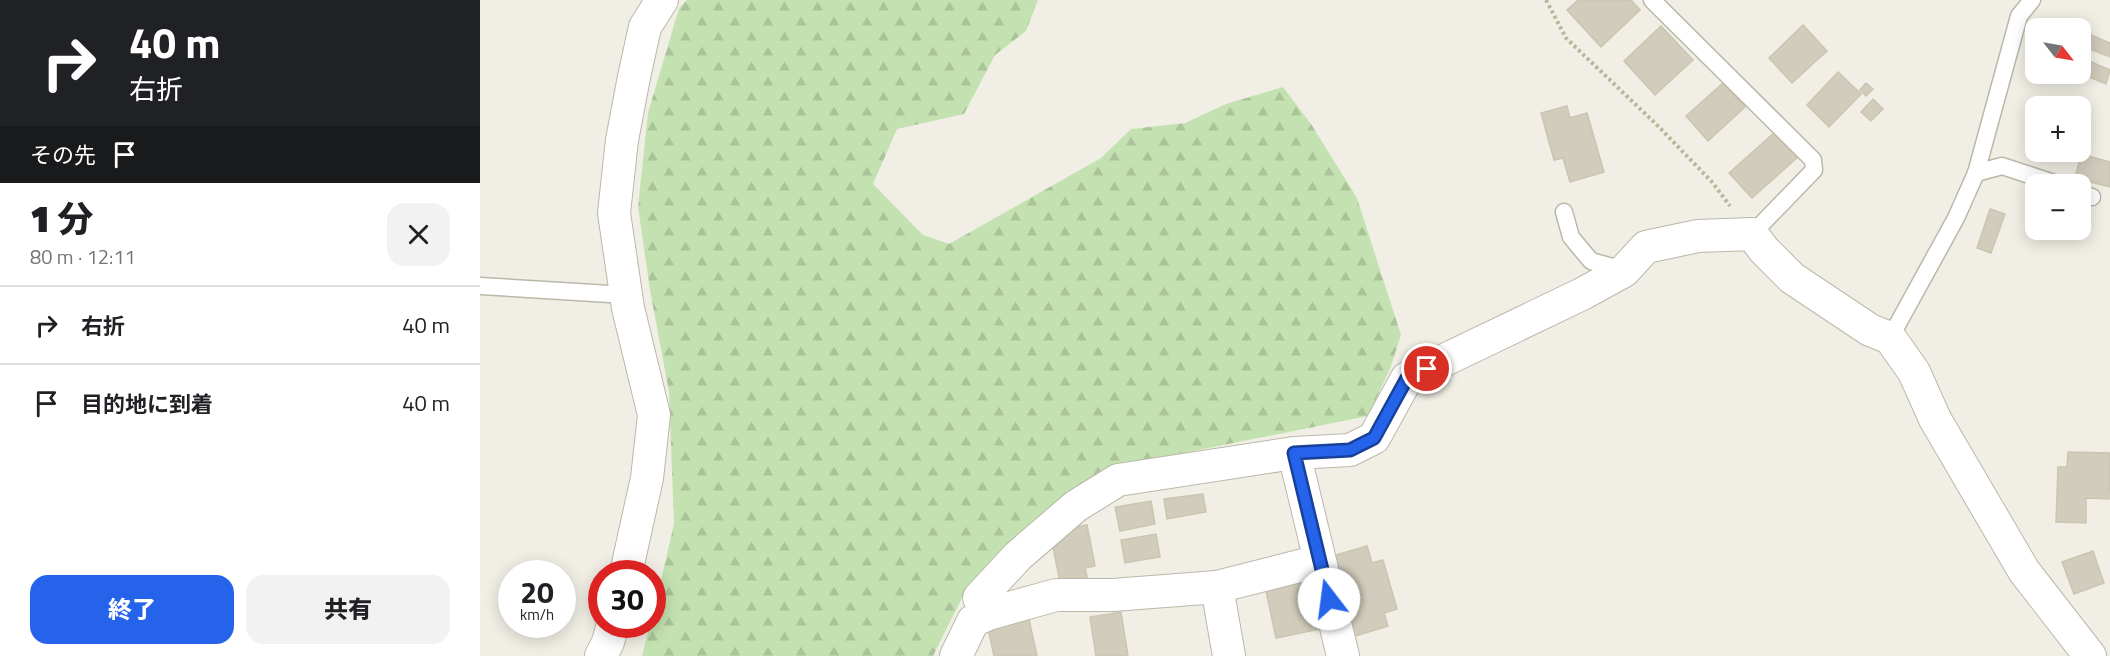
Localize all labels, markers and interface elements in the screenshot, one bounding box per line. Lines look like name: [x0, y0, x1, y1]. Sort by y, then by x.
text: 40 m: [129, 10, 221, 74]
north arrow: [2025, 18, 2091, 84]
map controls: [2025, 18, 2091, 240]
icon: right: [30, 24, 108, 102]
text: 右折: [129, 68, 183, 109]
button: +: [2025, 96, 2091, 162]
text: その先: [30, 138, 96, 172]
icon: arrive: [108, 138, 141, 171]
button: −: [2025, 174, 2091, 240]
text: 1 分: [30, 191, 94, 246]
button: close: [387, 203, 450, 266]
text: 80 m · 12:11: [30, 241, 136, 272]
text: 40 m: [402, 308, 450, 342]
icon: right: [30, 309, 63, 342]
text: 右折: [81, 309, 125, 343]
pin: [1401, 343, 1452, 394]
icon: arrive: [1410, 352, 1443, 385]
text: 40 m: [402, 386, 450, 420]
icon: arrive: [30, 387, 63, 420]
text: 目的地に到着: [81, 387, 213, 421]
speed limit sign: 30: [588, 560, 666, 638]
position arrow: [1297, 567, 1361, 631]
text: 20: [520, 569, 554, 615]
button: 終了: [30, 575, 234, 644]
button: 共有: [246, 575, 450, 644]
text: km/h: [520, 603, 554, 626]

